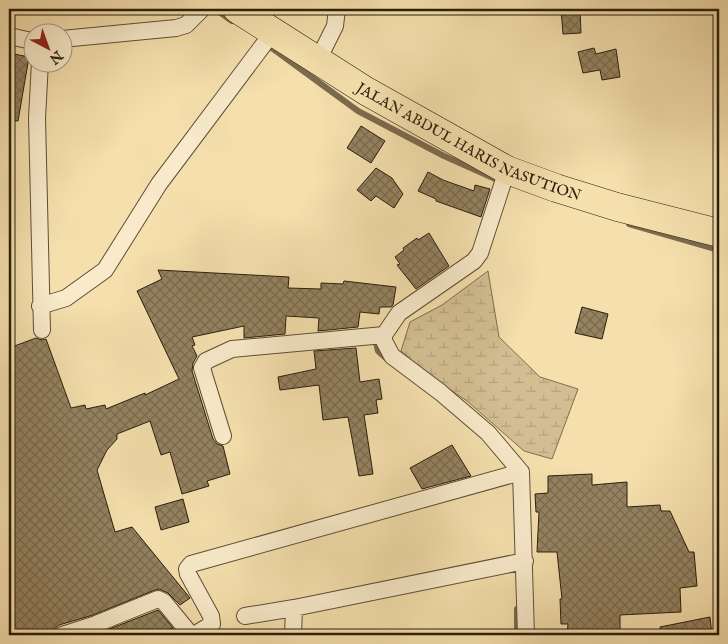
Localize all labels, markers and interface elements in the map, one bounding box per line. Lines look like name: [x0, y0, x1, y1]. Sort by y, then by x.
north arrow: [22, 22, 72, 72]
text: N: [45, 46, 67, 68]
street label: JALAN ABDUL HARIS NASUTION: [351, 77, 583, 205]

